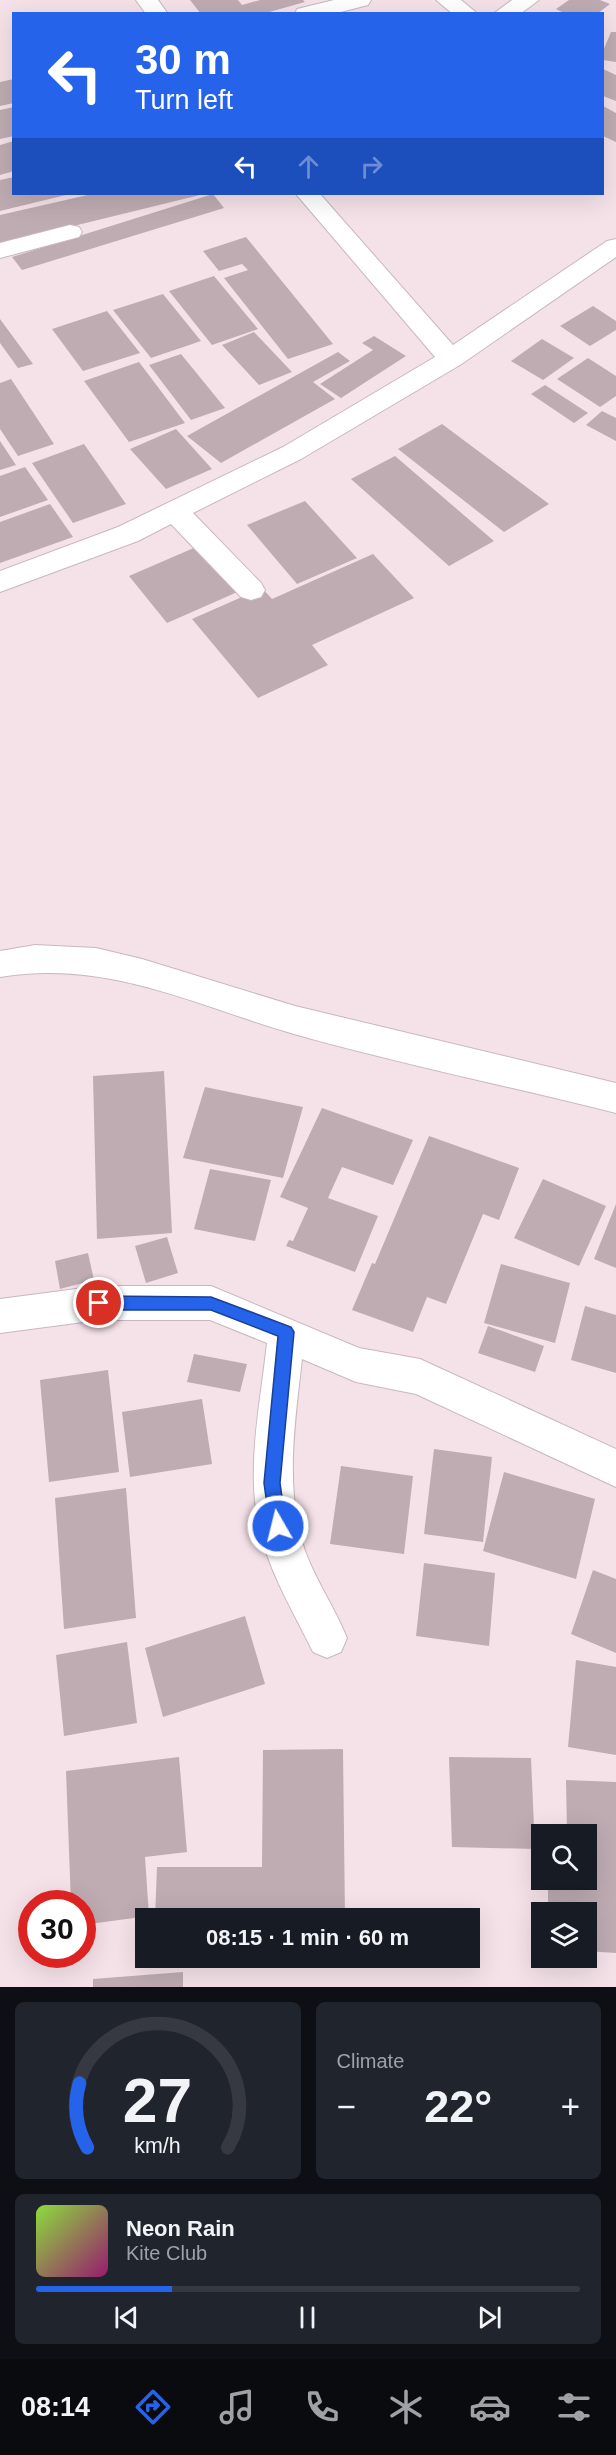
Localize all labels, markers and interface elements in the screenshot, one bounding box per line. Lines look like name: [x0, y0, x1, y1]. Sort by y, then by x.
icon: left: [36, 36, 114, 114]
text: 30 m: [135, 36, 231, 83]
text: Turn left: [135, 85, 233, 115]
icon: left: [229, 150, 262, 183]
icon: ahead: [292, 150, 325, 183]
icon: right: [355, 150, 388, 183]
pin: [73, 1277, 124, 1328]
icon: arrive: [82, 1286, 115, 1319]
position arrow: [246, 1494, 310, 1558]
map controls: [531, 1824, 597, 1968]
button: search: [531, 1824, 597, 1890]
speed limit sign: 30: [18, 1890, 96, 1968]
button: layers: [531, 1902, 597, 1968]
text: 08:15 · 1 min · 60 m: [206, 1925, 409, 1950]
text: Climate: [337, 2050, 404, 2072]
text: 27: [123, 2066, 192, 2135]
text: 22°: [424, 2081, 492, 2132]
text: −: [337, 2088, 356, 2125]
text: +: [561, 2088, 580, 2125]
text: km/h: [135, 2134, 181, 2158]
text: Neon Rain: [126, 2216, 235, 2241]
text: Kite Club: [126, 2242, 207, 2264]
icon: previous: [110, 2301, 143, 2334]
icon: pause: [291, 2301, 324, 2334]
icon: next: [473, 2301, 506, 2334]
icon: directions: [132, 2386, 174, 2428]
icon: music: [216, 2386, 258, 2428]
icon: phone: [301, 2386, 343, 2428]
icon: climate: [385, 2386, 427, 2428]
icon: car: [469, 2386, 511, 2428]
icon: filters: [553, 2386, 595, 2428]
text: 08:14: [21, 2392, 90, 2422]

